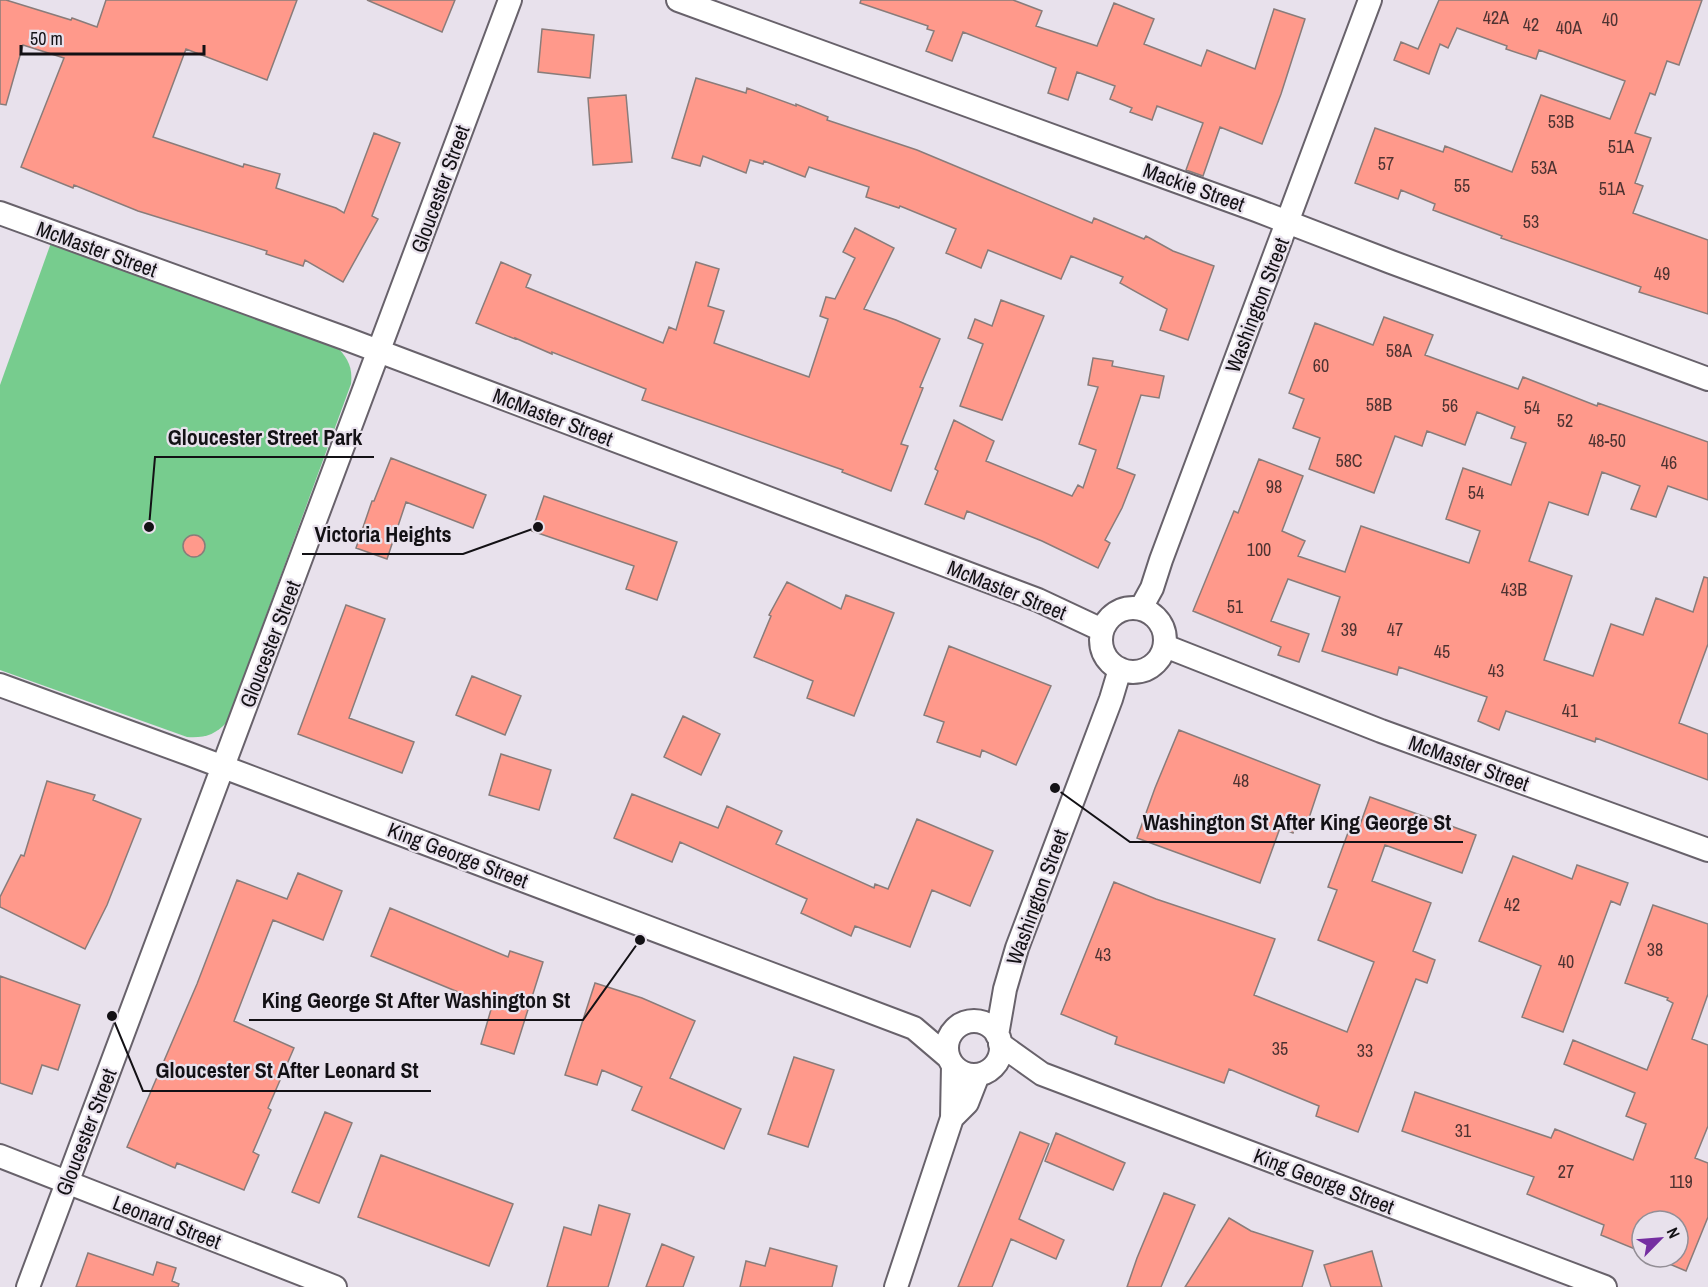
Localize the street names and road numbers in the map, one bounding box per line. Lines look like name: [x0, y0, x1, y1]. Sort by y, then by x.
street label: Gloucester Street: [403, 121, 477, 257]
street label: Mackie Street: [1139, 155, 1249, 219]
street label: McMaster Street: [33, 214, 162, 284]
street label: Washington Street: [1218, 233, 1296, 376]
street label: McMaster Street: [489, 381, 617, 453]
street label: McMaster Street: [943, 553, 1071, 627]
street label: Gloucester Street: [232, 576, 308, 712]
street label: McMaster Street: [1405, 728, 1534, 798]
street label: King George Street: [384, 815, 533, 895]
street label: Washington Street: [999, 825, 1075, 969]
street label: Gloucester Street: [48, 1064, 124, 1200]
street label: King George Street: [1250, 1141, 1399, 1221]
street label: Leonard Street: [109, 1188, 226, 1256]

